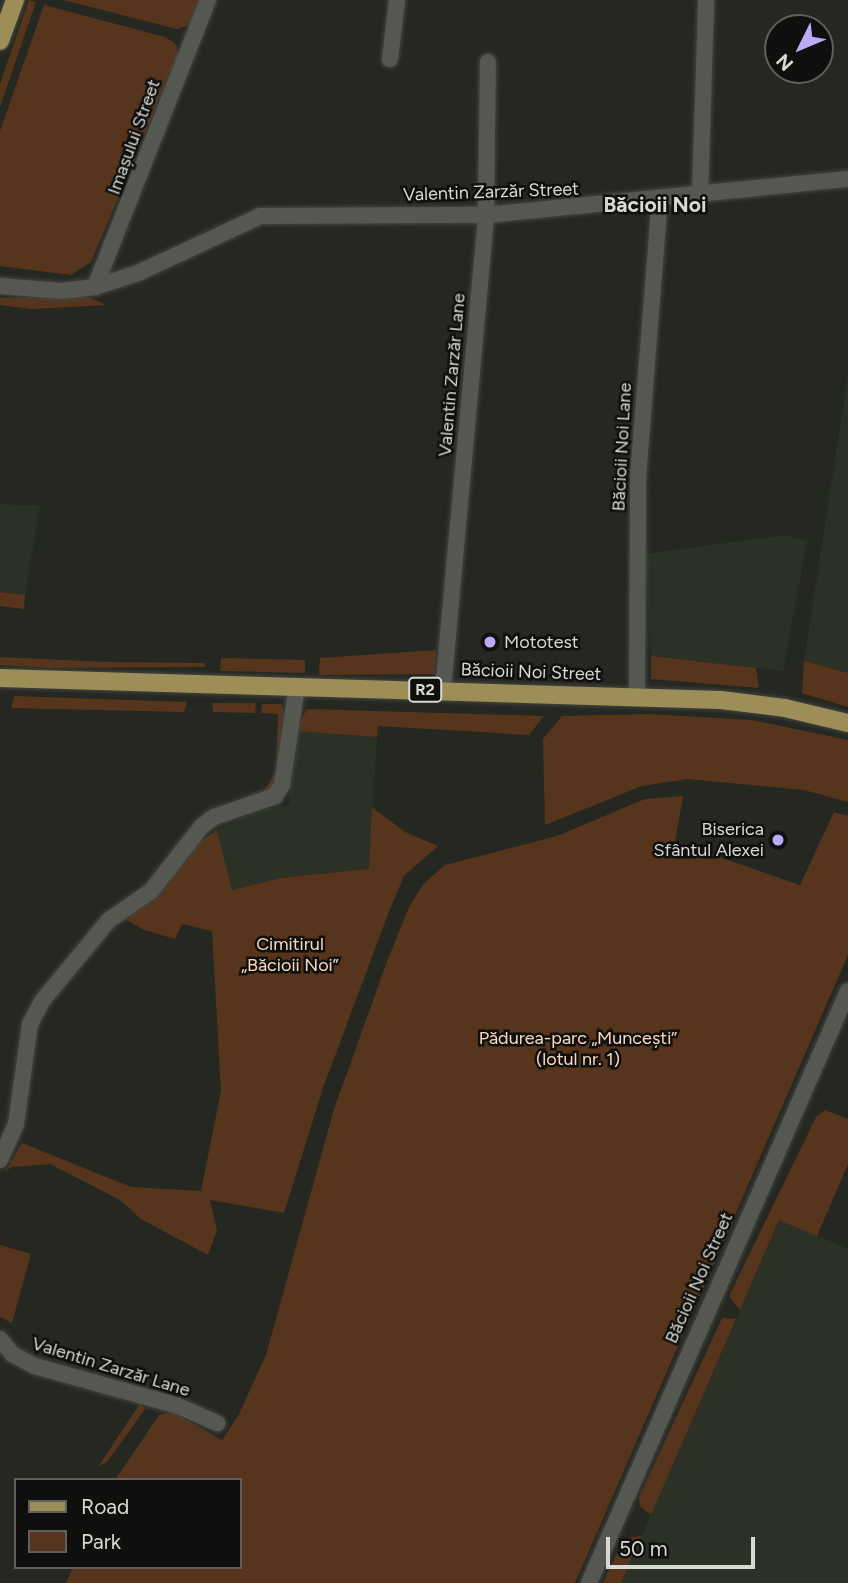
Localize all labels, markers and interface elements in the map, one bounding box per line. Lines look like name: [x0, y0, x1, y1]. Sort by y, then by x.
north arrow: [764, 14, 834, 84]
text: N: [771, 49, 798, 76]
street label: Imașului Street: [103, 76, 165, 198]
street label: Valentin Zarzăr Street: [403, 178, 579, 206]
district label: Băcioii Noi: [603, 192, 707, 218]
street label: Valentin Zarzăr Lane: [434, 292, 470, 458]
street label: Băcioii Noi Lane: [608, 382, 636, 512]
place label: Mototest: [504, 631, 579, 653]
marker: Mototest: [482, 634, 498, 650]
street label: Băcioii Noi Street: [460, 659, 602, 685]
road number: R2: [408, 678, 442, 702]
place label: Biserica Sfântul Alexei: [654, 819, 764, 862]
marker: Biserica Sfântul Alexei: [770, 832, 786, 848]
park label: Cimitirul „Băcioii Noi”: [241, 934, 339, 976]
park label: Pădurea-parc „Muncești” (lotul nr. 1): [479, 1028, 677, 1070]
street label: Băcioii Noi Street: [661, 1209, 737, 1347]
street label: Valentin Zarzăr Lane: [29, 1333, 193, 1401]
legend: [14, 1478, 242, 1569]
text: Road: [81, 1494, 129, 1519]
scale bar: [610, 1524, 759, 1568]
text: Park: [81, 1529, 121, 1554]
text: 50 m: [619, 1536, 668, 1561]

